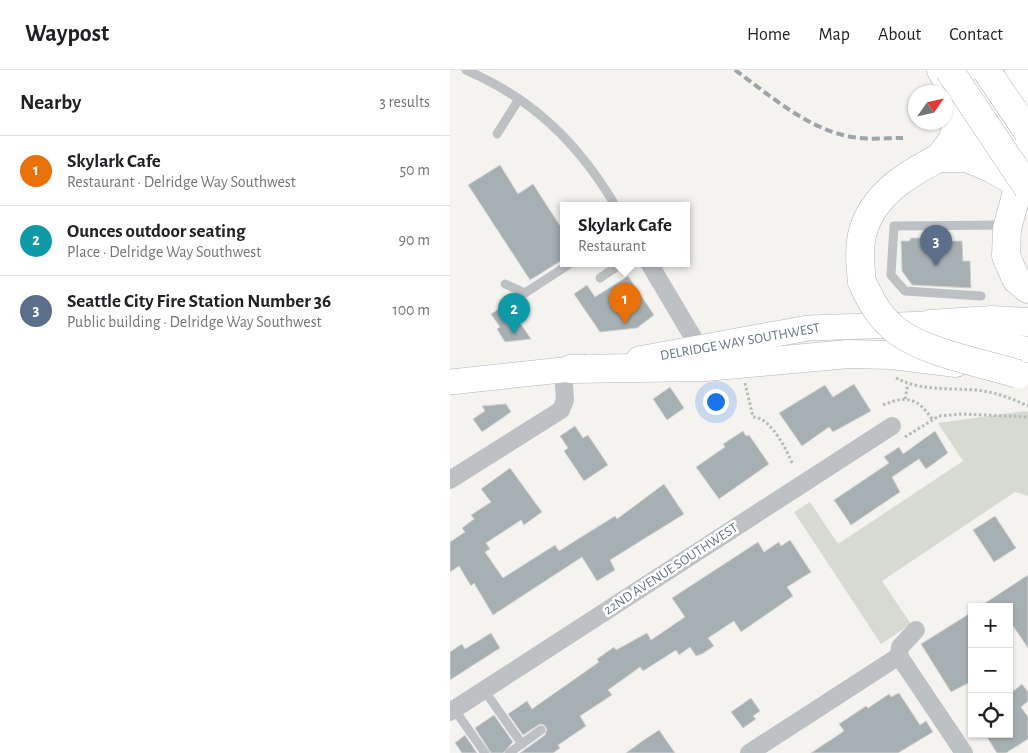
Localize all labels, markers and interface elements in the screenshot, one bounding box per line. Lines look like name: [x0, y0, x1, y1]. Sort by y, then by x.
text: Waypost: [25, 22, 109, 46]
text: Home: [747, 26, 790, 44]
text: Map: [818, 26, 850, 44]
text: About: [878, 26, 921, 44]
text: Contact: [949, 26, 1003, 44]
north arrow: [908, 85, 953, 130]
text: Nearby: [20, 92, 81, 113]
text: 3 results: [379, 94, 430, 110]
text: Skylark Cafe: [67, 152, 161, 171]
text: 1: [33, 162, 39, 178]
text: 50 m: [399, 162, 430, 178]
text: Restaurant · Delridge Way Southwest: [67, 174, 296, 190]
popup: [560, 202, 690, 267]
text: Skylark Cafe: [578, 216, 672, 235]
text: Ounces outdoor seating: [67, 222, 246, 241]
pin: 3: [920, 225, 952, 266]
text: 2: [32, 232, 40, 248]
text: 90 m: [399, 232, 430, 248]
text: Restaurant: [578, 238, 646, 254]
text: Place · Delridge Way Southwest: [67, 244, 261, 260]
pin: 1: [609, 283, 641, 324]
text: Seattle City Fire Station Number 36: [67, 292, 331, 311]
pin: 2: [498, 293, 530, 334]
text: 3: [33, 302, 39, 318]
text: 100 m: [392, 302, 430, 318]
text: Public building · Delridge Way Southwest: [67, 314, 322, 330]
street label: DELRIDGE WAY SOUTHWEST: [659, 321, 821, 363]
your location: [703, 389, 729, 415]
street label: 22ND AVENUE SOUTHWEST: [602, 520, 741, 617]
map controls: [968, 603, 1013, 738]
button: +: [968, 603, 1013, 648]
button: −: [968, 648, 1013, 693]
button: locate: [968, 693, 1013, 738]

